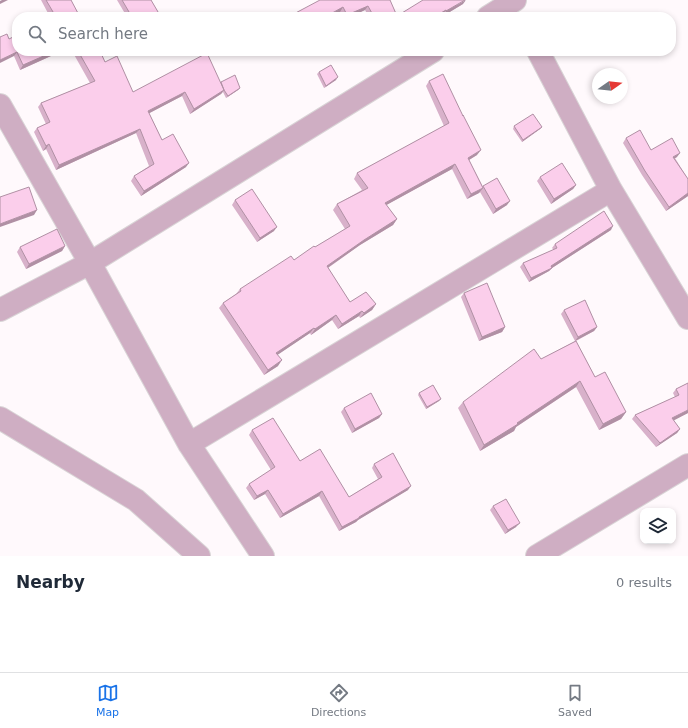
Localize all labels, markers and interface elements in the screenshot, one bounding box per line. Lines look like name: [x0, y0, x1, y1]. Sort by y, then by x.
search box: [12, 12, 676, 56]
icon: search: [26, 23, 48, 45]
text: Search here: [58, 25, 148, 43]
north arrow: [592, 68, 628, 104]
map controls: [640, 508, 676, 544]
button: layers: [640, 508, 676, 544]
text: Nearby: [16, 572, 85, 592]
text: 0 results: [616, 575, 672, 590]
tab: Map: [96, 682, 119, 719]
tab: Directions: [311, 682, 366, 719]
tab: Saved: [558, 682, 592, 719]

